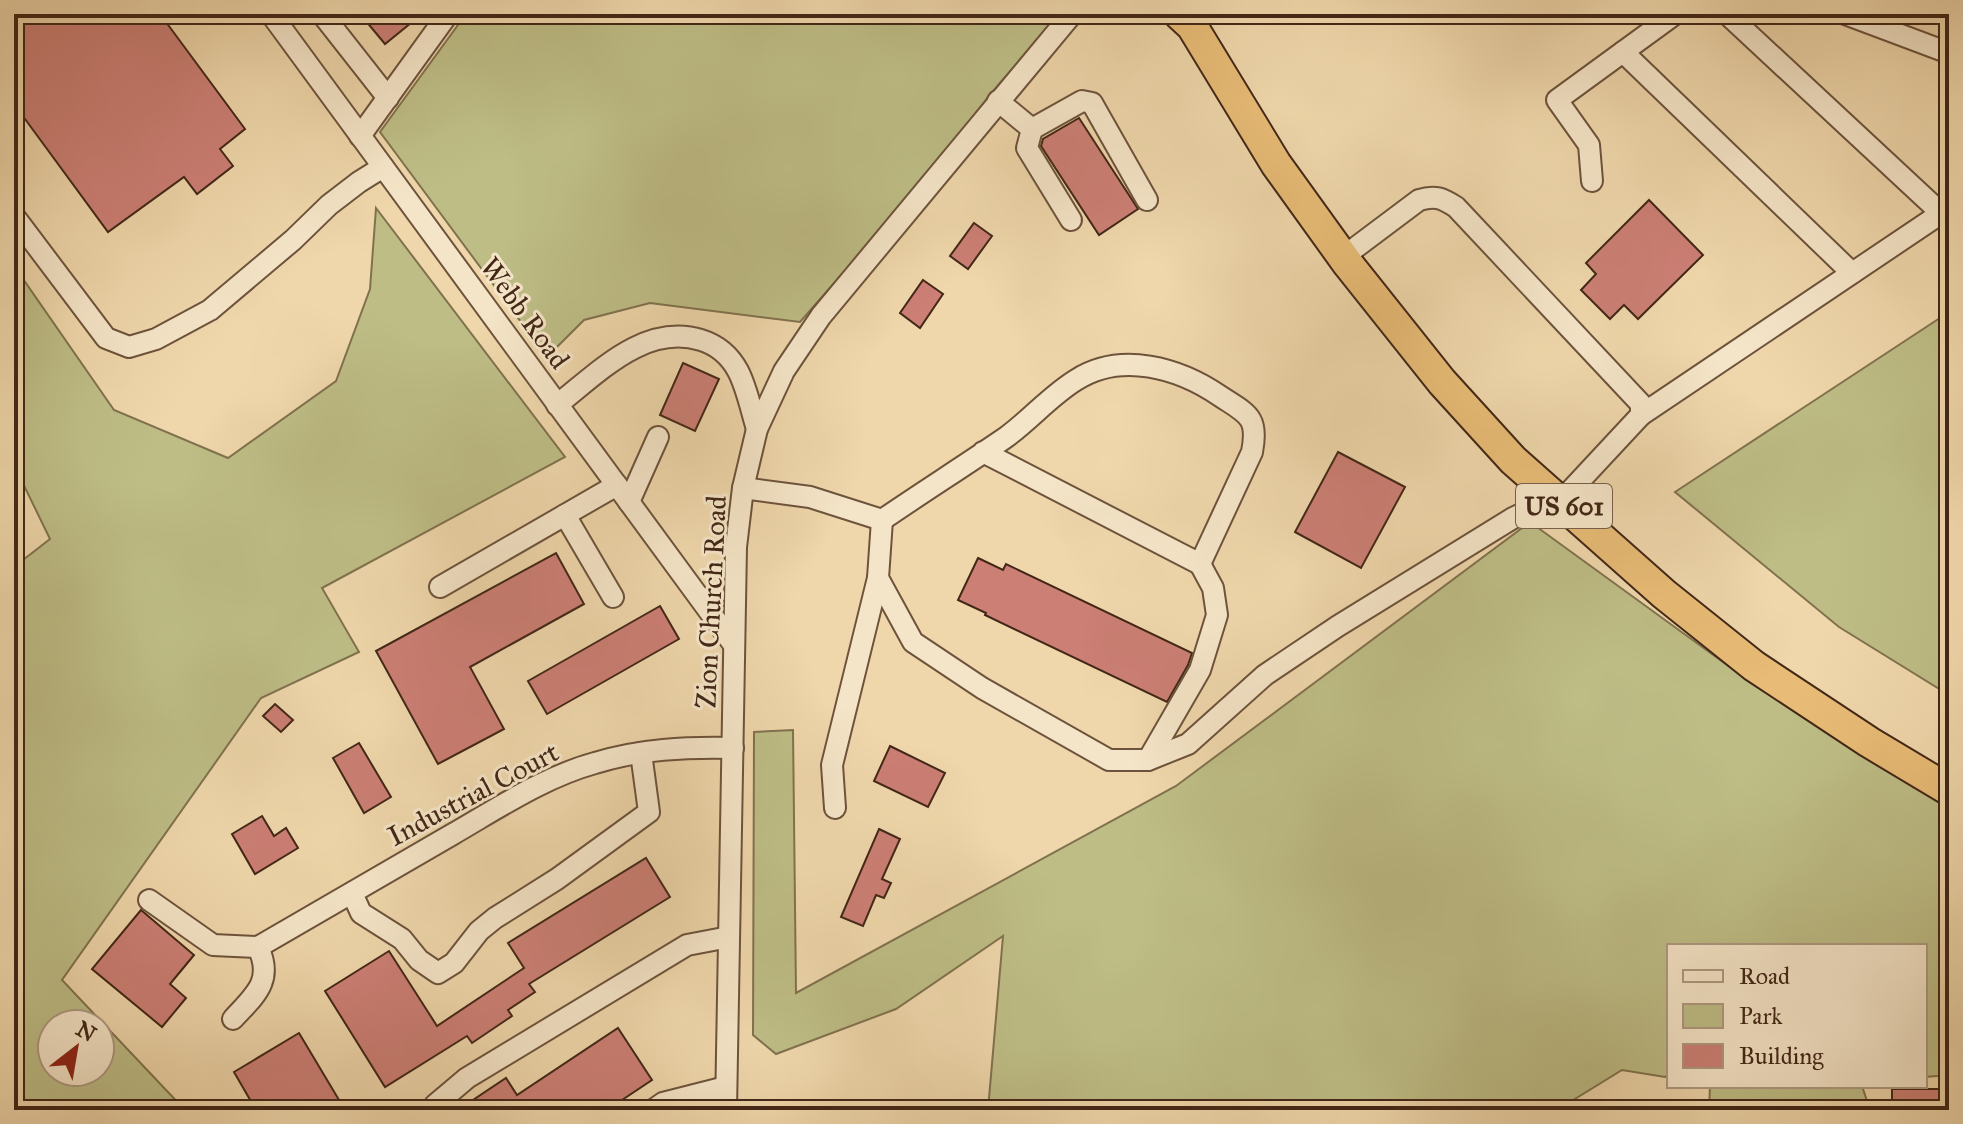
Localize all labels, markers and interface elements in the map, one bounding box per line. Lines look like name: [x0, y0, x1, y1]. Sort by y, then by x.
street label: Webb Road: [473, 250, 577, 376]
road number: US 601: [1516, 484, 1612, 528]
street label: Zion Church Road: [688, 495, 734, 709]
street label: Industrial Court: [382, 734, 565, 854]
legend: [1667, 944, 1927, 1088]
text: Road: [1739, 961, 1790, 991]
text: Park: [1739, 1001, 1783, 1031]
north arrow: [36, 1008, 116, 1088]
text: N: [71, 1015, 101, 1048]
text: Building: [1739, 1041, 1824, 1071]

